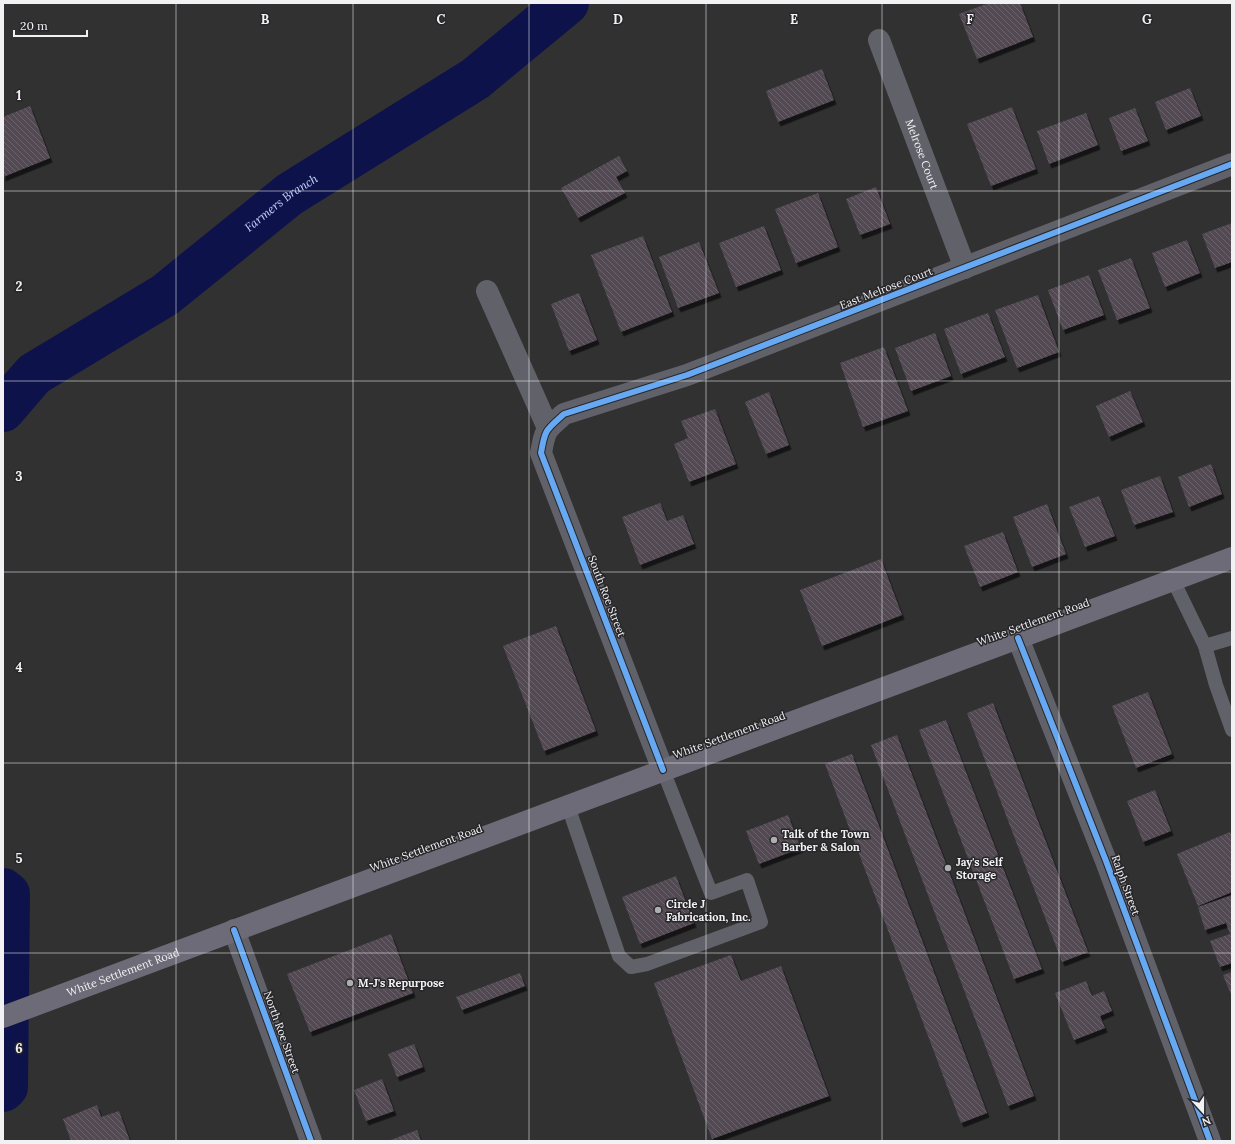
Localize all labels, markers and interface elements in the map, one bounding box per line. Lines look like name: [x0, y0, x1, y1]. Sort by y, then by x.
text: B: [261, 11, 270, 28]
text: C: [437, 11, 446, 28]
text: D: [613, 11, 623, 28]
text: E: [790, 11, 798, 28]
text: F: [966, 11, 974, 28]
text: G: [1142, 11, 1152, 28]
scale bar: [14, 12, 87, 38]
text: 20 m: [20, 18, 48, 33]
text: 1: [16, 87, 22, 104]
street label: Melrose Court: [902, 117, 942, 192]
water label: Farmers Branch: [242, 171, 321, 235]
street label: East Melrose Court: [837, 264, 935, 312]
text: 2: [16, 278, 23, 295]
text: 3: [15, 468, 23, 485]
street label: South Roe Street: [585, 553, 629, 639]
street label: White Settlement Road: [975, 595, 1092, 649]
text: 4: [15, 659, 23, 676]
street label: White Settlement Road: [671, 708, 788, 762]
street label: White Settlement Road: [368, 821, 485, 875]
place label: Talk of the Town Barber & Salon: [782, 827, 869, 854]
marker: Talk of the Town Barber & Salon: [769, 835, 779, 845]
text: 5: [15, 850, 23, 867]
street label: Ralph Street: [1109, 853, 1144, 918]
place label: Jay's Self Storage: [956, 855, 1003, 882]
marker: Jay's Self Storage: [943, 863, 953, 873]
place label: Circle J Fabrication, Inc.: [666, 897, 751, 924]
marker: Circle J Fabrication, Inc.: [653, 905, 663, 915]
street label: White Settlement Road: [65, 945, 182, 1000]
place label: M-J's Repurpose: [358, 976, 444, 990]
marker: M-J's Repurpose: [345, 978, 355, 988]
street label: North Roe Street: [261, 989, 304, 1076]
text: 6: [15, 1040, 23, 1057]
north arrow: [1183, 1092, 1223, 1132]
text: N: [1200, 1113, 1213, 1130]

